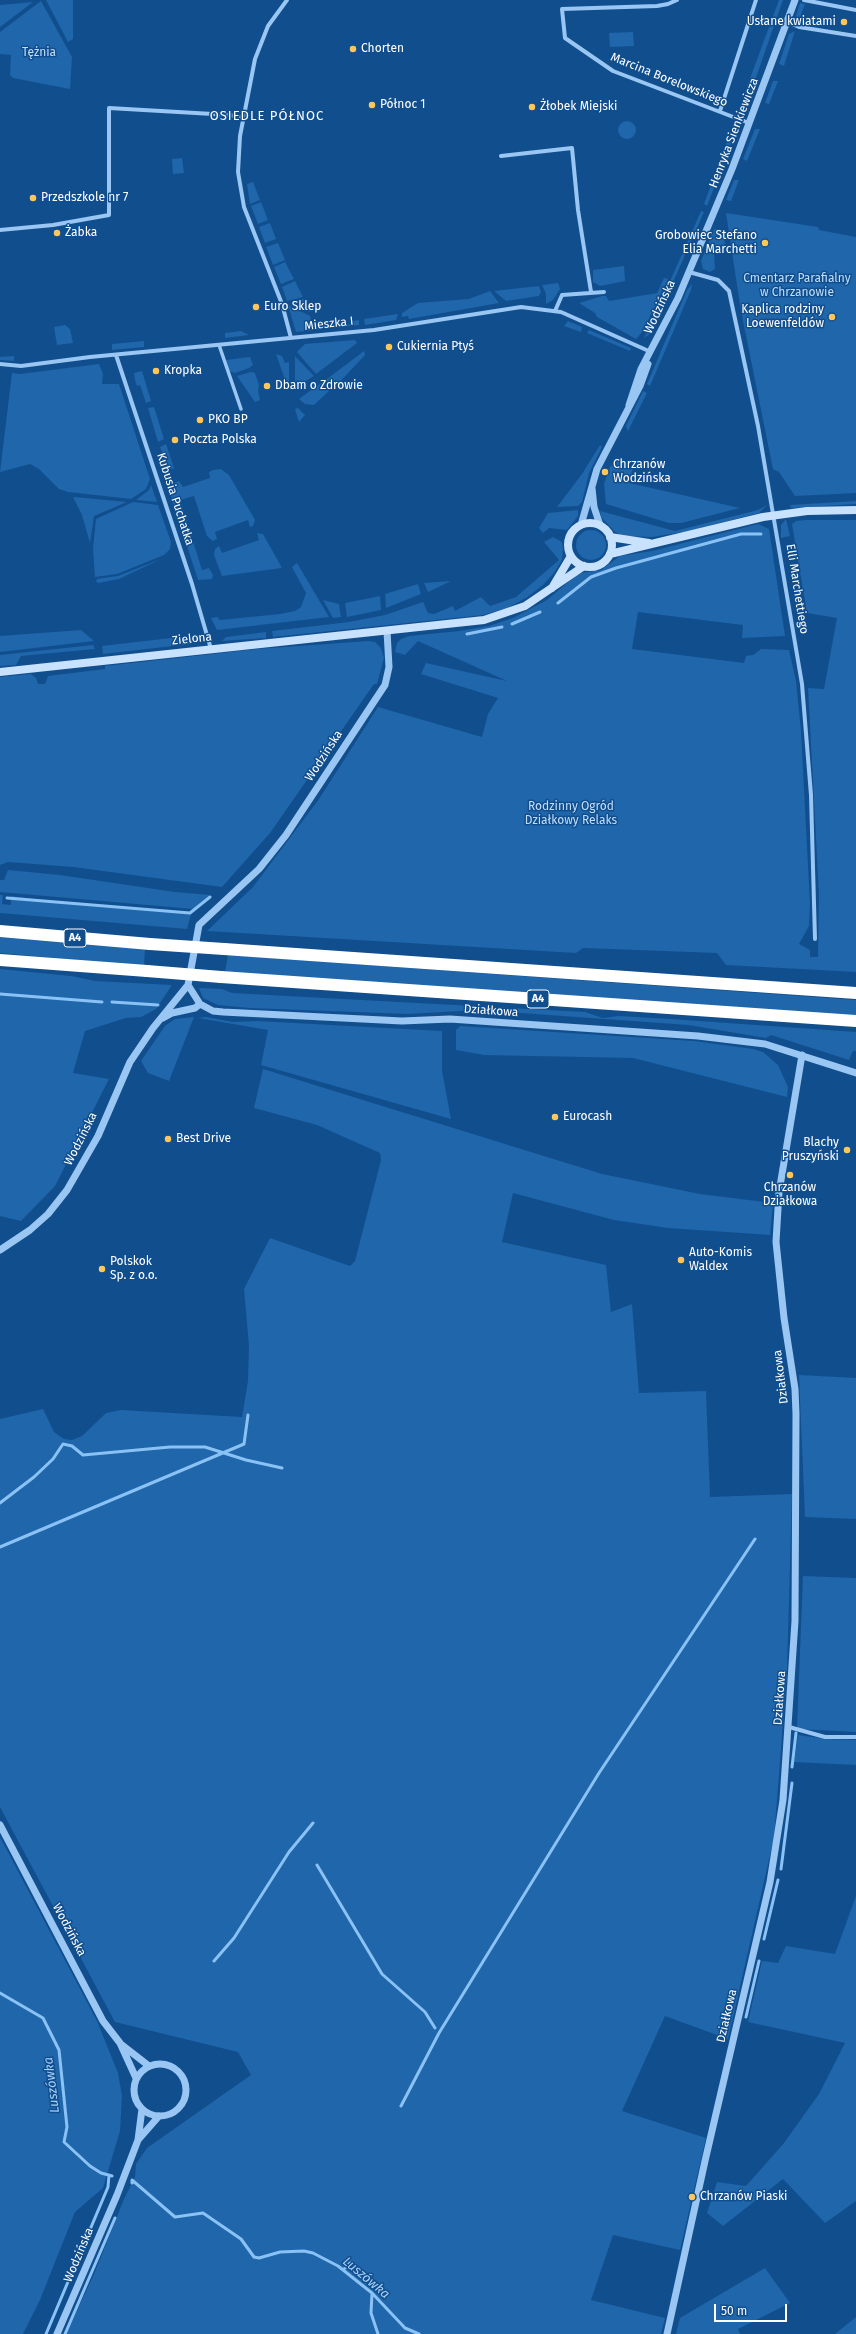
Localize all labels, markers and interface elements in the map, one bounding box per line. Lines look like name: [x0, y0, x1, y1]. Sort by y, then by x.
place label: Usłane kwiatami: [747, 15, 836, 29]
marker: Usłane kwiatami: [839, 17, 849, 27]
place label: Chorten: [361, 42, 404, 56]
marker: Chorten: [348, 44, 358, 54]
park label: Tężnia: [22, 46, 56, 60]
street label: Marcina Borelowskiego: [608, 50, 730, 110]
street label: Henryka Sienkiewicza: [706, 76, 762, 190]
place label: Północ 1: [380, 98, 426, 112]
marker: Północ 1: [367, 100, 377, 110]
place label: Żłobek Miejski: [540, 100, 617, 114]
marker: Żłobek Miejski: [527, 102, 537, 112]
district label: OSIEDLE PÓŁNOC: [210, 108, 324, 124]
place label: Przedszkole nr 7: [41, 191, 128, 205]
marker: Przedszkole nr 7: [28, 193, 38, 203]
place label: Żabka: [65, 226, 97, 240]
marker: Żabka: [52, 228, 62, 238]
place label: Grobowiec Stefano Elia Marchetti: [655, 229, 757, 257]
marker: Grobowiec Stefano Elia Marchetti: [760, 238, 770, 248]
park label: Cmentarz Parafialny w Chrzanowie: [743, 272, 851, 300]
street label: Wodzińska: [641, 278, 679, 336]
place label: Euro Sklep: [264, 300, 321, 314]
marker: Euro Sklep: [251, 302, 261, 312]
place label: Kaplica rodziny Loewenfeldów: [741, 303, 824, 331]
marker: Kaplica rodziny Loewenfeldów: [827, 312, 837, 322]
street label: Mieszka I: [304, 314, 354, 334]
place label: Cukiernia Ptyś: [397, 340, 474, 354]
marker: Cukiernia Ptyś: [384, 342, 394, 352]
place label: Kropka: [164, 364, 202, 378]
marker: Kropka: [151, 366, 161, 376]
place label: Dbam o Zdrowie: [275, 379, 363, 393]
marker: Dbam o Zdrowie: [262, 381, 272, 391]
place label: PKO BP: [208, 413, 248, 427]
marker: PKO BP: [195, 415, 205, 425]
place label: Poczta Polska: [183, 433, 257, 447]
marker: Poczta Polska: [170, 435, 180, 445]
street label: Kubusia Puchatka: [153, 451, 197, 547]
place label: Chrzanów Wodzińska: [613, 458, 671, 486]
marker: Chrzanów Wodzińska: [600, 467, 610, 477]
street label: Elli Marchettiego: [783, 543, 811, 635]
street label: Zielona: [171, 630, 213, 648]
street label: Wodzińska: [302, 728, 346, 784]
park label: Rodzinny Ogród Działkowy Relaks: [525, 800, 617, 828]
road number: A4: [64, 929, 86, 947]
road number: A4: [527, 990, 549, 1008]
street label: Działkowa: [463, 1002, 519, 1020]
street label: Wodzińska: [61, 1110, 101, 1168]
place label: Eurocash: [563, 1110, 612, 1124]
marker: Eurocash: [550, 1112, 560, 1122]
place label: Best Drive: [176, 1132, 231, 1146]
marker: Best Drive: [163, 1134, 173, 1144]
place label: Blachy Pruszyński: [782, 1136, 839, 1164]
marker: Blachy Pruszyński: [842, 1145, 852, 1155]
marker: Chrzanów Działkowa: [785, 1170, 795, 1180]
place label: Chrzanów Działkowa: [763, 1181, 817, 1209]
place label: Auto-Komis Waldex: [689, 1246, 752, 1274]
place label: Polskok Sp. z o.o.: [110, 1255, 157, 1283]
marker: Auto-Komis Waldex: [676, 1255, 686, 1265]
marker: Polskok Sp. z o.o.: [97, 1264, 107, 1274]
street label: Działkowa: [771, 1349, 791, 1405]
street label: Działkowa: [771, 1670, 789, 1726]
street label: Wodzińska: [49, 1901, 89, 1959]
street label: Działkowa: [714, 1988, 740, 2044]
water label: Luszówka: [41, 2056, 63, 2114]
place label: Chrzanów Piaski: [700, 2190, 787, 2204]
marker: Chrzanów Piaski: [687, 2192, 697, 2202]
street label: Wodzińska: [61, 2226, 97, 2284]
water label: Luszówka: [339, 2254, 393, 2302]
scale bar: [716, 2296, 789, 2322]
text: 50 m: [721, 2304, 747, 2318]

